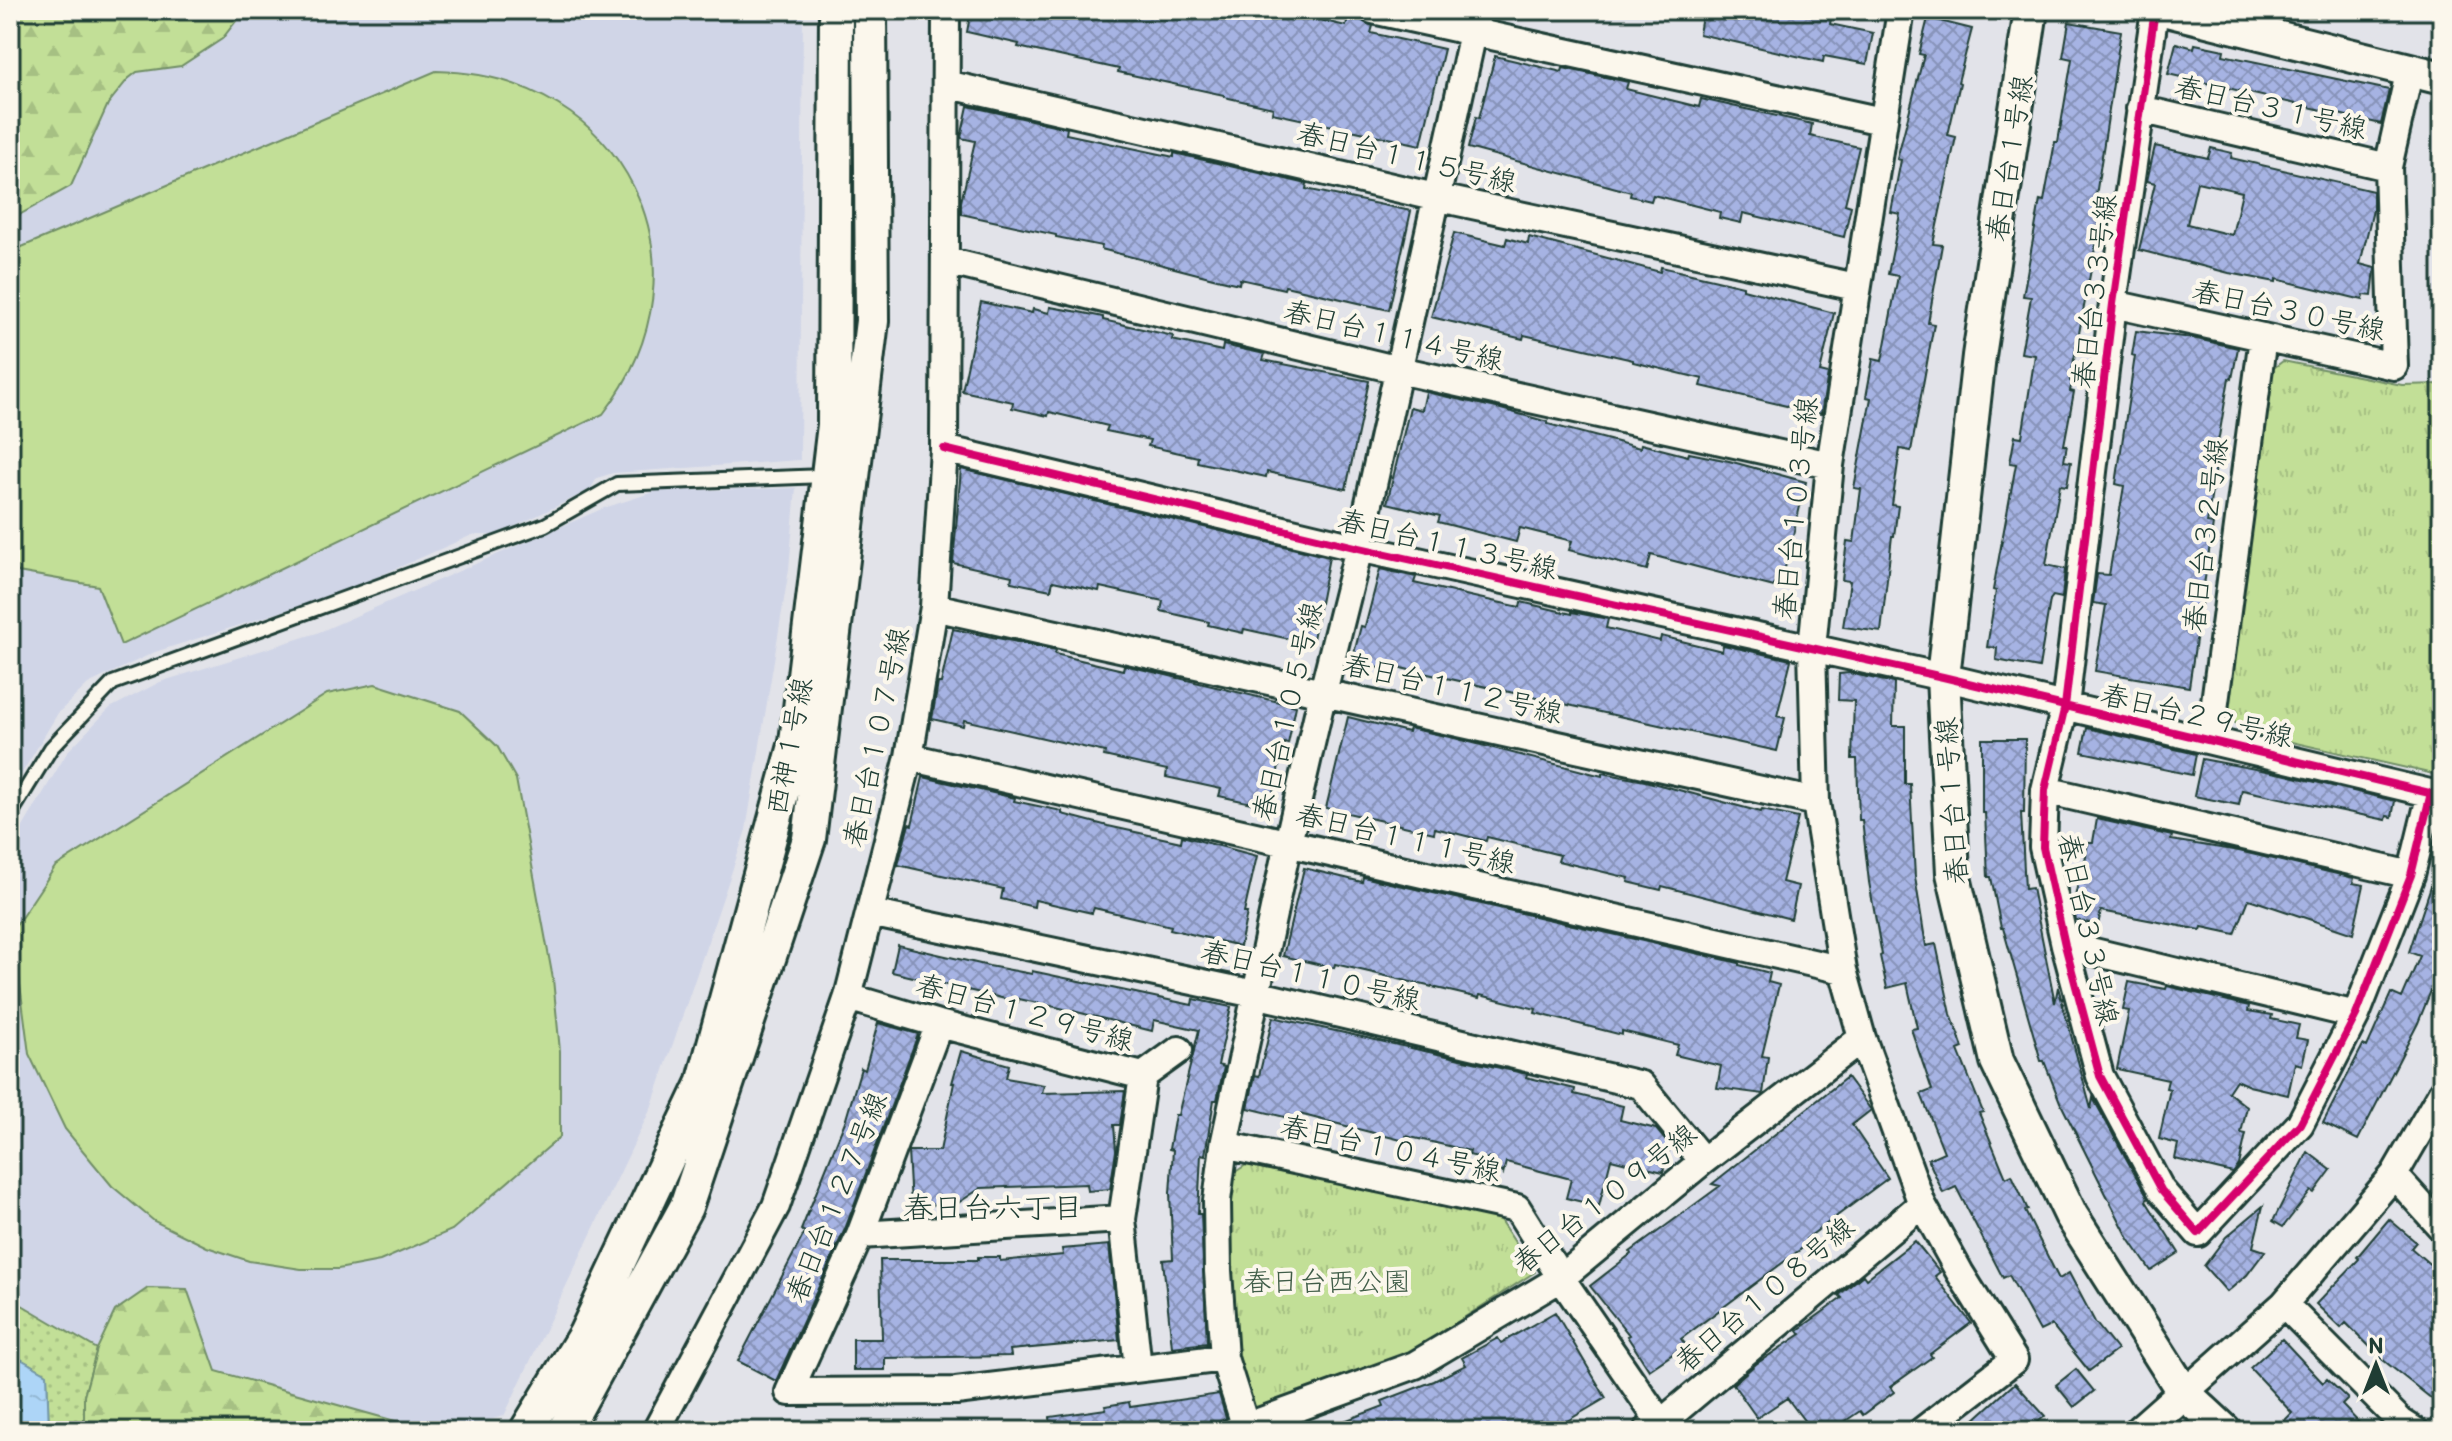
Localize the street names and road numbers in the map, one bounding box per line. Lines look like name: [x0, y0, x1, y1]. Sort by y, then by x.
street label: 春日台３１号線: [2172, 68, 2370, 146]
street label: 春日台１号線: [1979, 72, 2039, 244]
street label: 春日台１１５号線: [1294, 115, 1520, 199]
street label: 春日台３３号線: [2065, 192, 2123, 390]
street label: 春日台３０号線: [2190, 273, 2388, 347]
street label: 春日台１１４号線: [1281, 293, 1507, 377]
street label: 春日台１０３号線: [1766, 395, 1824, 621]
street label: 春日台３２号線: [2176, 436, 2234, 634]
street label: 春日台１１３号線: [1335, 502, 1561, 586]
street label: 春日台１０５号線: [1245, 598, 1329, 824]
street label: 春日台１０７号線: [836, 624, 916, 850]
street label: 春日台１１２号線: [1340, 646, 1566, 730]
street label: 西神１号線: [759, 674, 819, 818]
street label: 春日台２９号線: [2098, 676, 2296, 754]
street label: 春日台１号線: [1928, 716, 1974, 886]
street label: 春日台１１１号線: [1293, 796, 1519, 880]
street label: 春日台３３号線: [2052, 830, 2126, 1028]
street label: 春日台１１０号線: [1198, 933, 1424, 1017]
street label: 春日台１２９号線: [912, 967, 1138, 1057]
street label: 春日台１２７号線: [778, 1087, 894, 1307]
street label: 春日台１０４号線: [1278, 1108, 1504, 1188]
street label: 春日台１０９号線: [1505, 1116, 1703, 1280]
street label: 春日台１０８号線: [1667, 1209, 1861, 1379]

